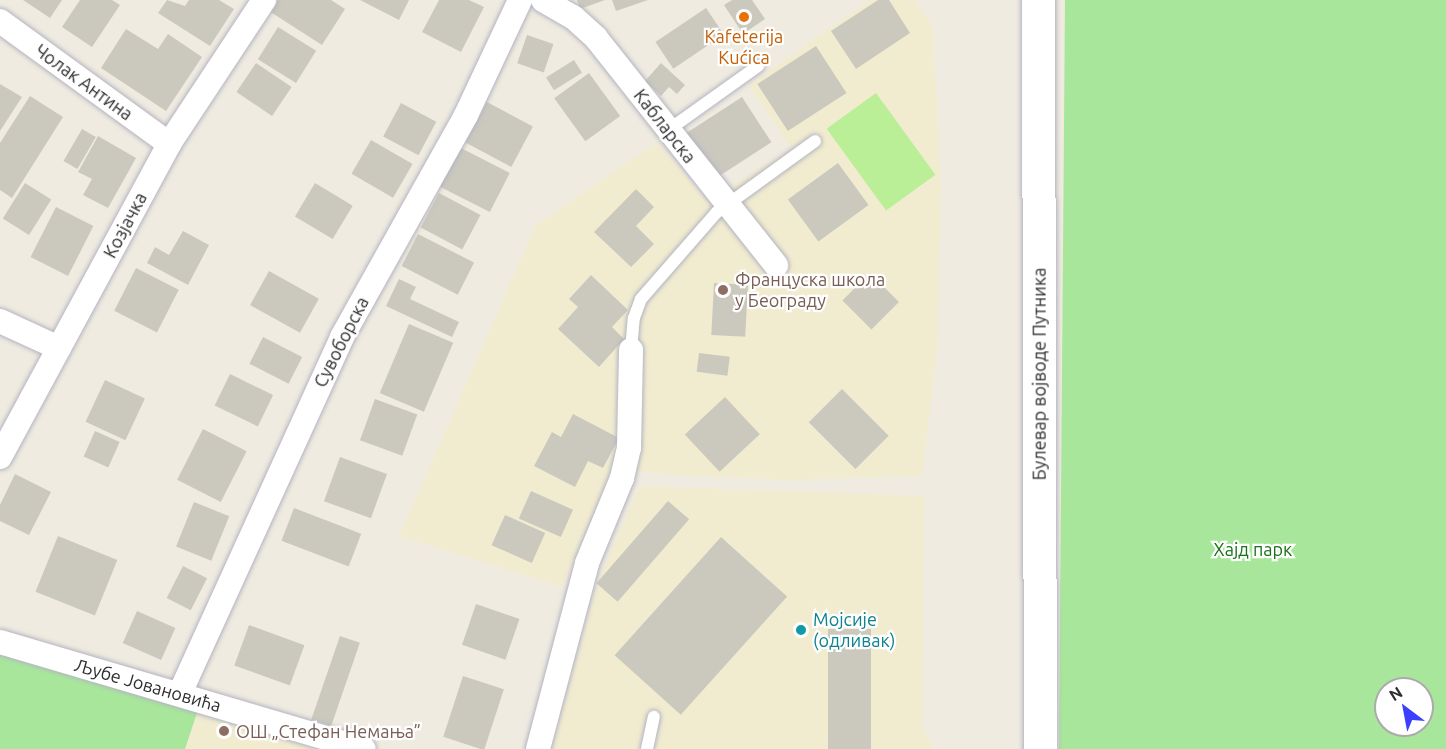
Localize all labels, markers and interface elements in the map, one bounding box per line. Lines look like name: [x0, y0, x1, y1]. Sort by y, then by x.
marker: Kafeterija Kućica: [737, 10, 751, 24]
place label: Kafeterija Kućica: [705, 26, 783, 68]
street label: Чолак Антина: [31, 39, 137, 125]
street label: Кабларска: [629, 85, 701, 167]
street label: Козјачка: [99, 188, 151, 262]
street label: Булевар војводе Путника: [1028, 268, 1050, 480]
place label: Француска школа у Београду: [735, 269, 885, 312]
marker: Француска школа у Београду: [716, 283, 730, 297]
street label: Сувоборска: [309, 293, 373, 391]
park label: Хајд парк: [1214, 538, 1292, 560]
place label: Мојсије (одливак): [813, 609, 895, 652]
marker: Мојсије (одливак): [794, 623, 808, 637]
street label: Љубе Јовановића: [72, 654, 224, 716]
north arrow: [1374, 677, 1434, 737]
text: N: [1386, 683, 1405, 704]
place label: ОШ „Стефан Немања”: [236, 720, 421, 742]
marker: ОШ „Стефан Немања”: [217, 724, 231, 738]

